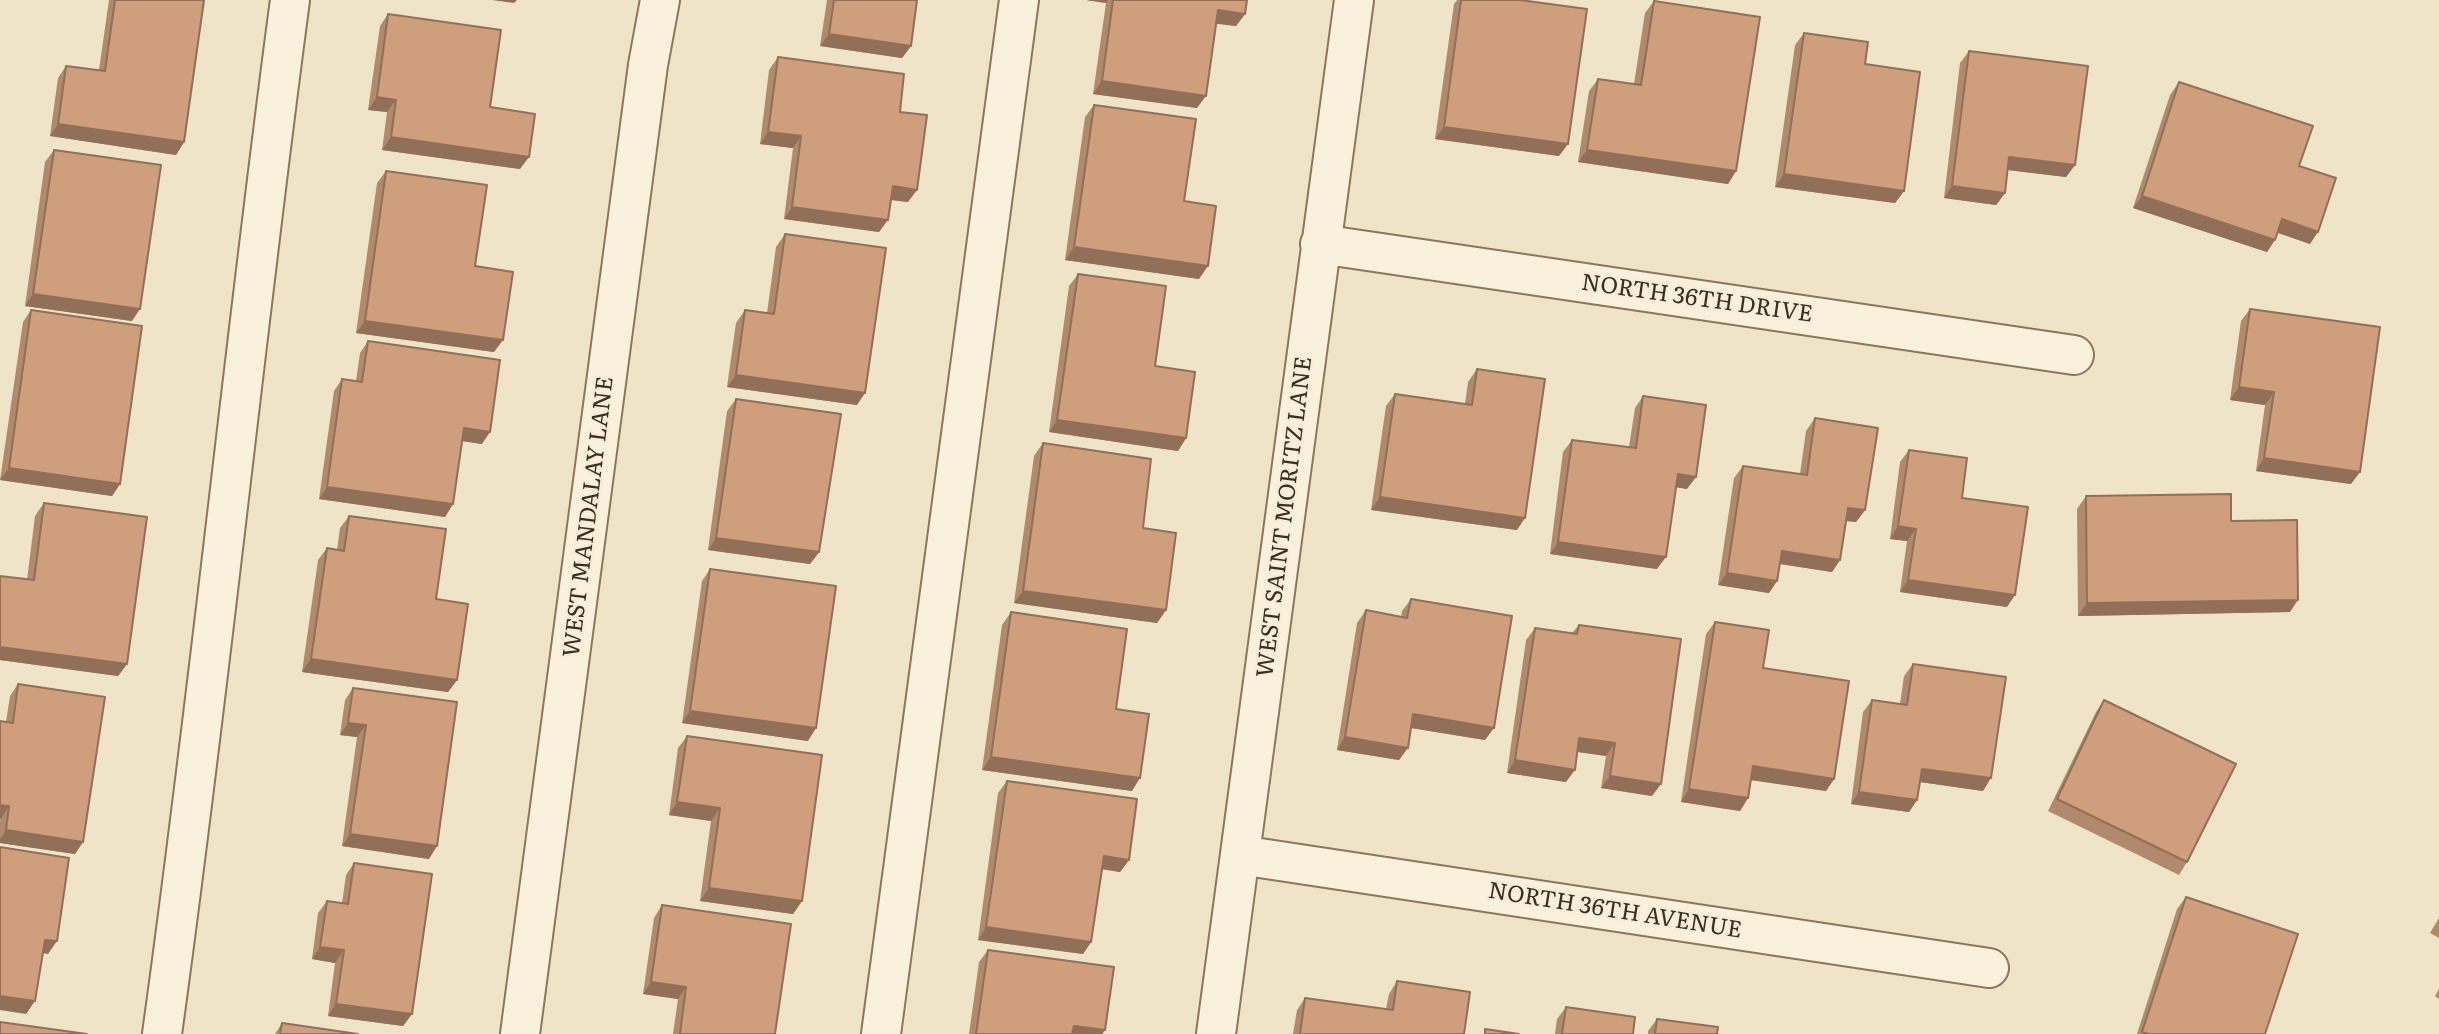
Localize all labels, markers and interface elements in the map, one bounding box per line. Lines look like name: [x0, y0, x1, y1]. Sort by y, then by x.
street label: NORTH 36TH DRIVE: [1580, 269, 1814, 329]
street label: WEST SAINT MORITZ LANE: [1252, 355, 1318, 679]
street label: WEST MANDALAY LANE: [558, 375, 620, 659]
street label: NORTH 36TH AVENUE: [1486, 877, 1744, 945]

